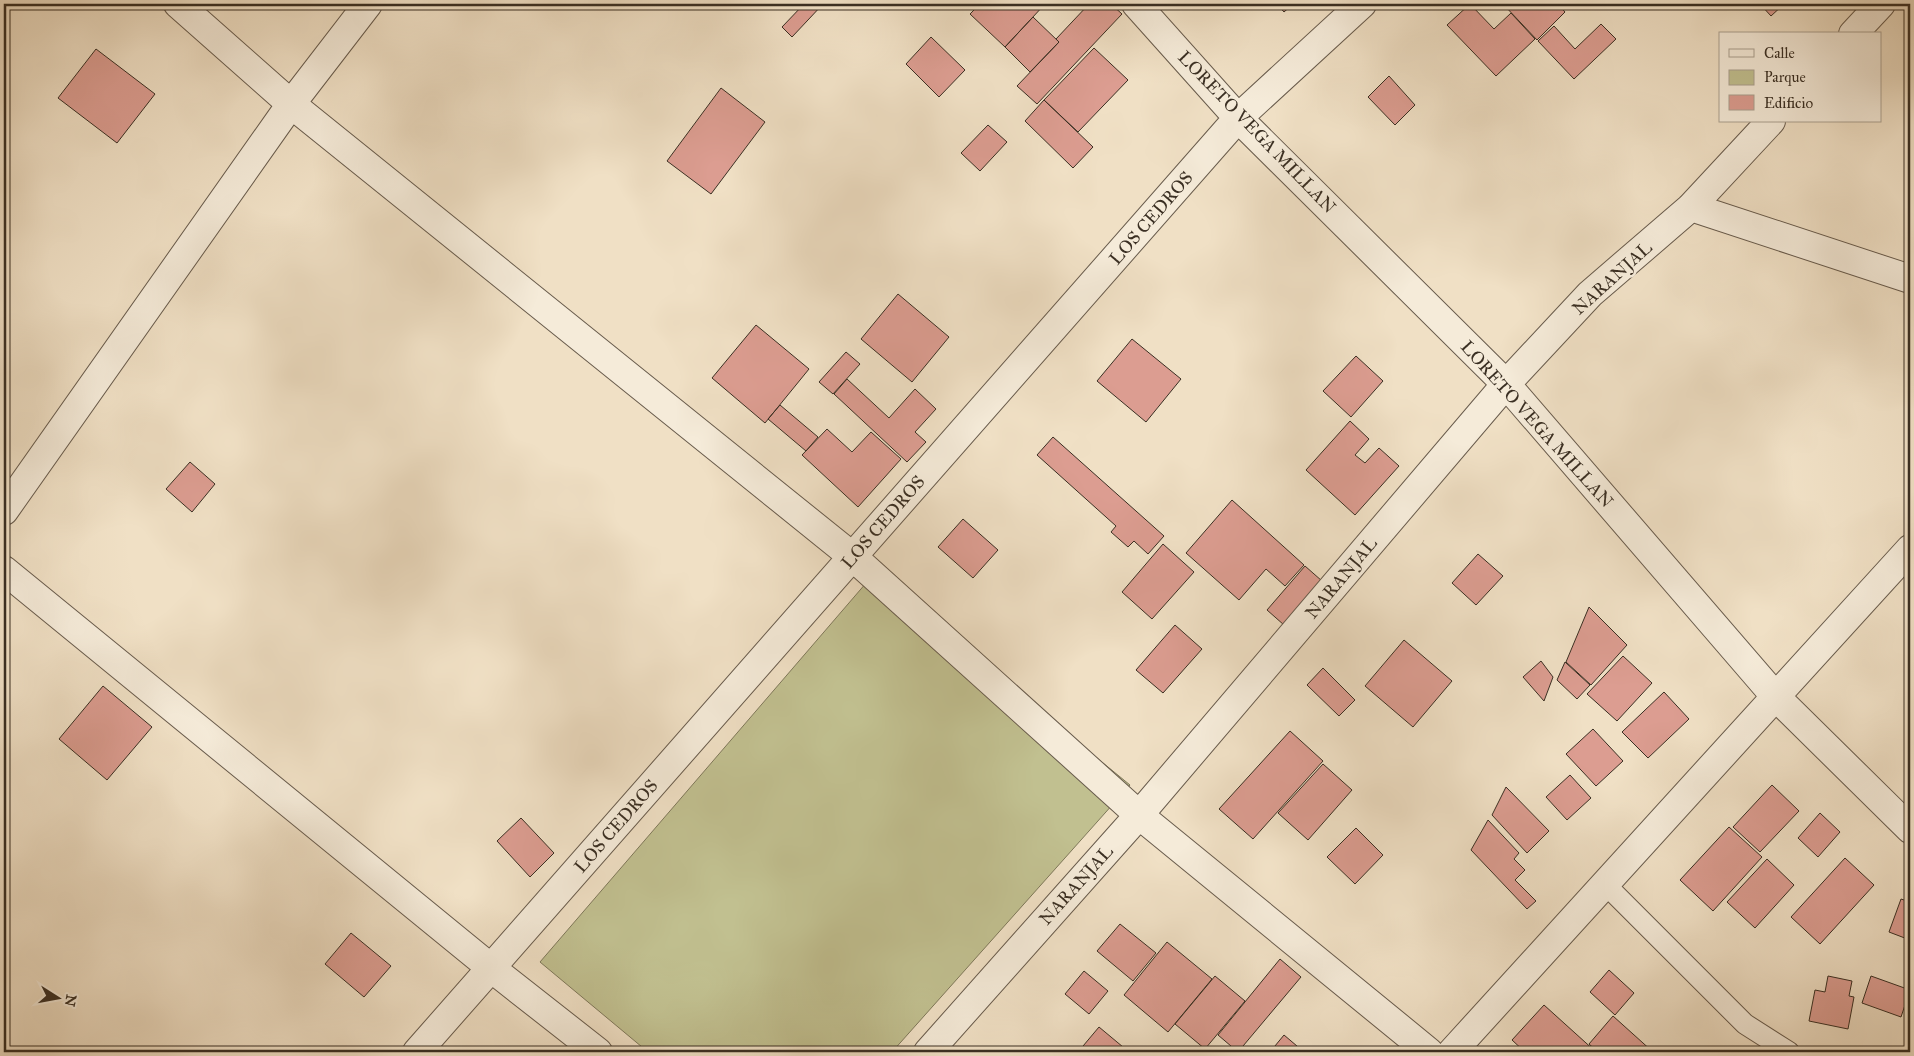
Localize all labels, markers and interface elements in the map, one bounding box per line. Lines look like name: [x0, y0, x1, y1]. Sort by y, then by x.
legend: [1719, 32, 1882, 122]
text: Calle: [1764, 44, 1795, 62]
street label: LORETO VEGA MILLAN: [1173, 46, 1341, 218]
text: Parque: [1764, 68, 1806, 87]
text: Edificio: [1764, 94, 1813, 112]
street label: LOS CEDROS: [1104, 167, 1198, 269]
street label: NARANJAL: [1568, 236, 1658, 320]
street label: LORETO VEGA MILLAN: [1456, 336, 1618, 512]
street label: LOS CEDROS: [836, 471, 930, 573]
street label: NARANJAL: [1300, 532, 1383, 624]
street label: LOS CEDROS: [569, 775, 663, 877]
street label: NARANJAL: [1034, 840, 1119, 930]
north arrow: [32, 974, 82, 1024]
text: N: [61, 993, 80, 1008]

